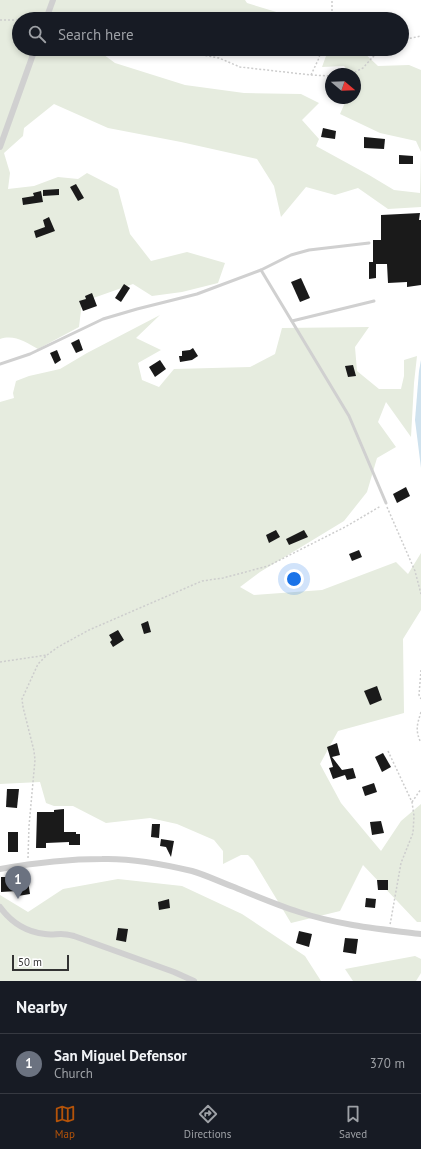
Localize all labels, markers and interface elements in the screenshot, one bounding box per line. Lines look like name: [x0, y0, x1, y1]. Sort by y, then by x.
search box: [12, 12, 409, 56]
icon: search: [26, 23, 48, 45]
text: Search here: [58, 25, 134, 44]
north arrow: [325, 68, 361, 104]
your location: [284, 569, 304, 589]
pin: 1: [5, 866, 31, 899]
scale bar: [12, 953, 69, 972]
text: 50 m: [18, 955, 42, 969]
text: Nearby: [16, 996, 67, 1018]
text: San Miguel Defensor: [54, 1046, 187, 1065]
text: 1: [25, 1055, 33, 1072]
text: 370 m: [370, 1055, 405, 1072]
text: Church: [54, 1065, 93, 1082]
tab: Map: [54, 1103, 76, 1141]
tab: Directions: [184, 1103, 231, 1141]
tab: Saved: [339, 1103, 367, 1141]

